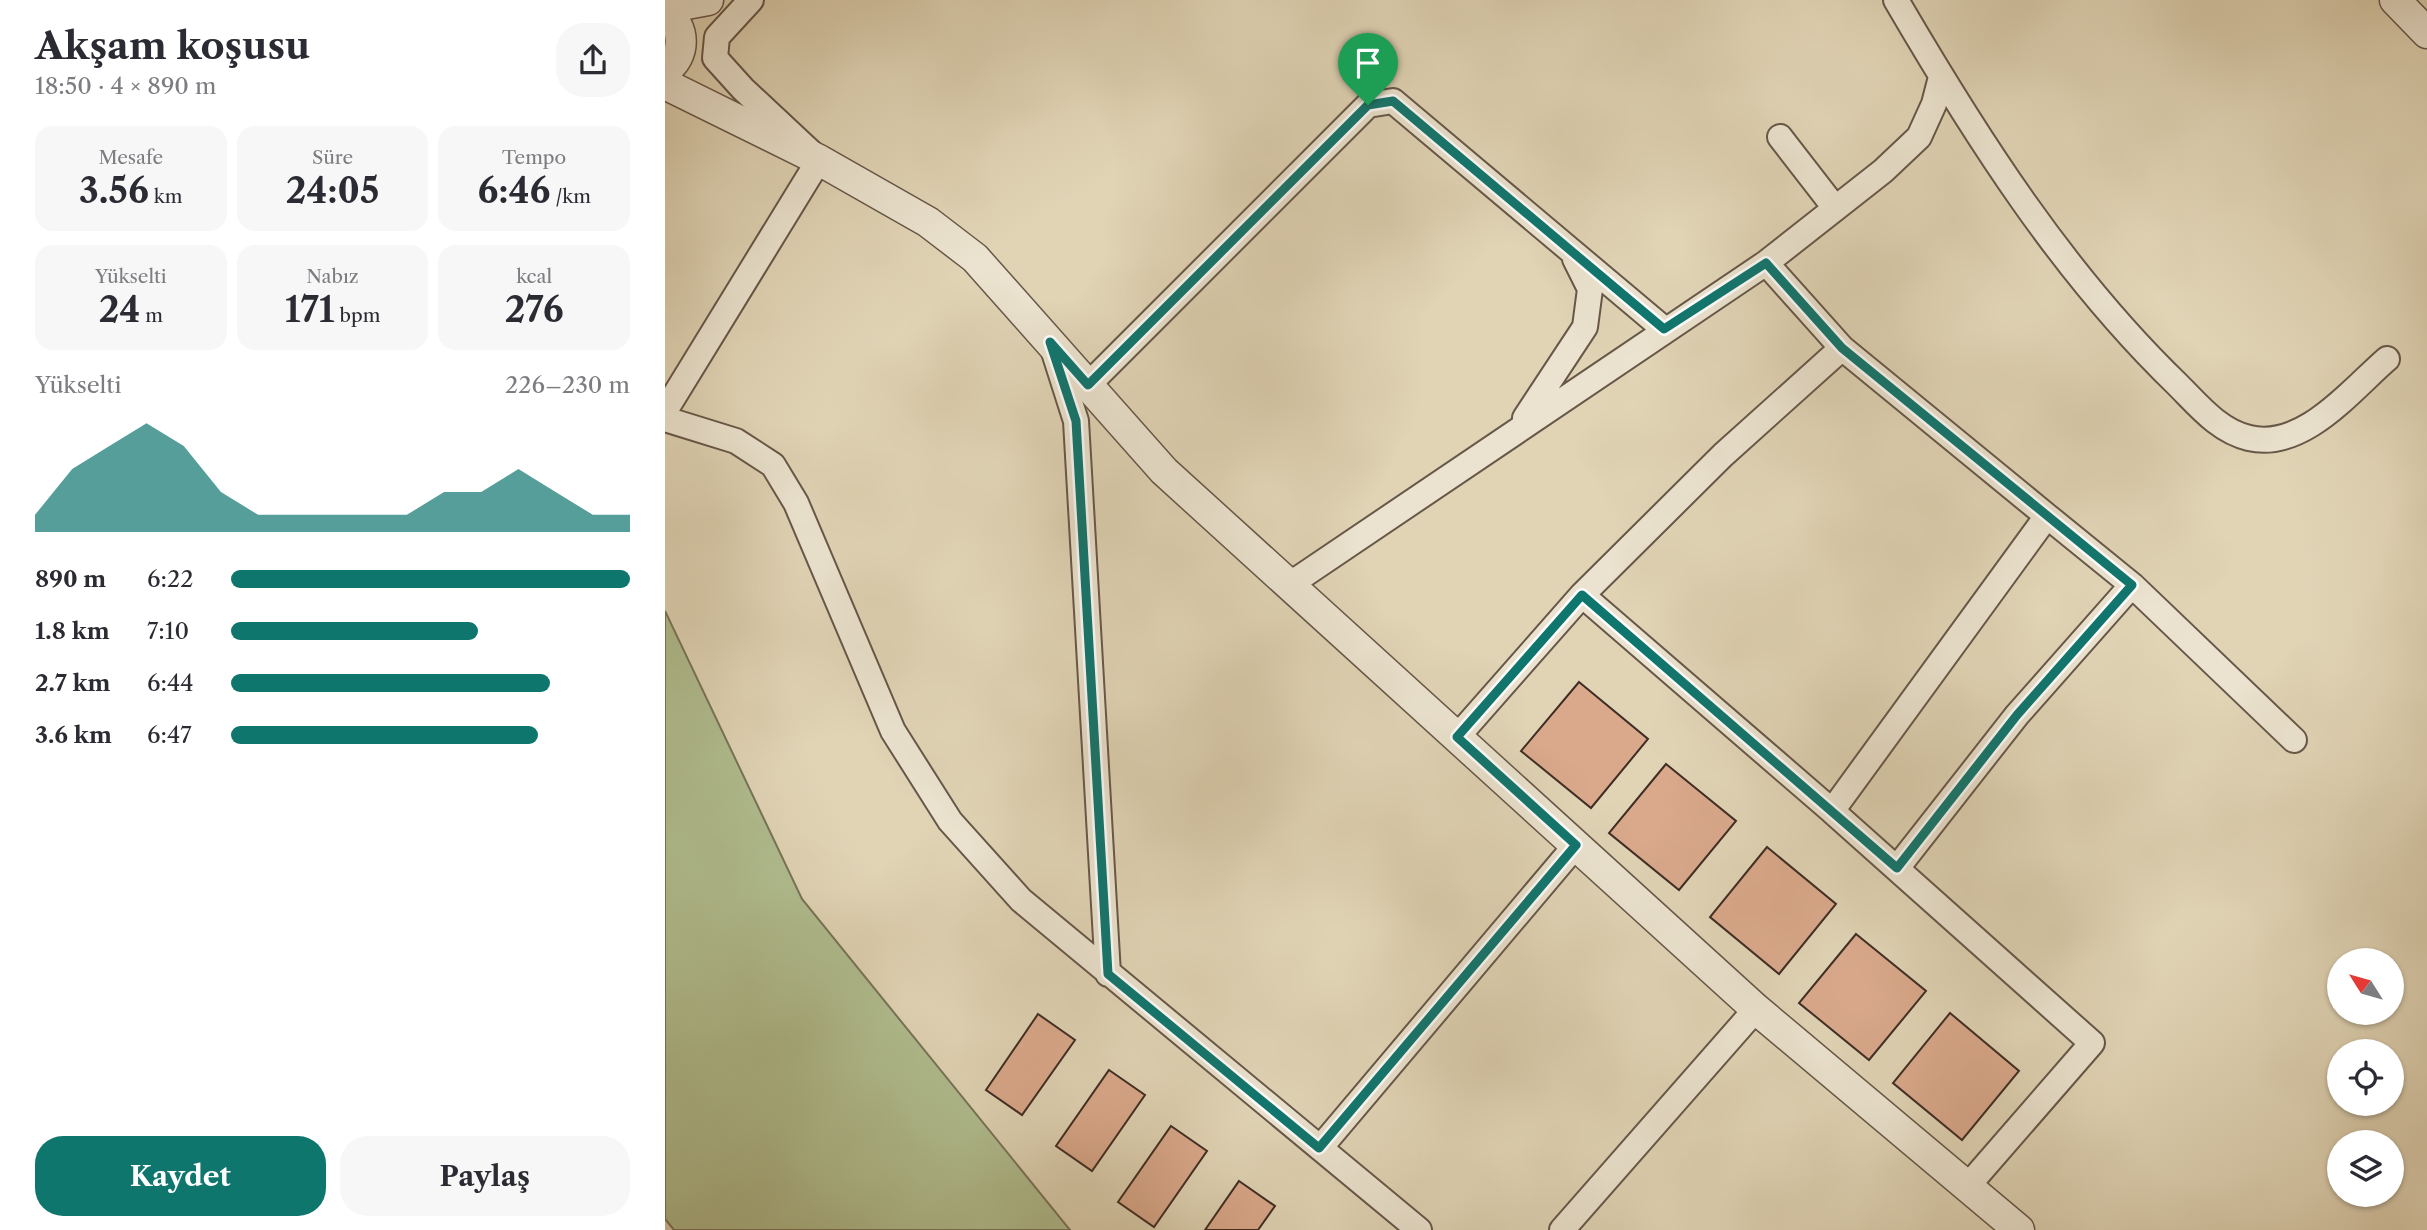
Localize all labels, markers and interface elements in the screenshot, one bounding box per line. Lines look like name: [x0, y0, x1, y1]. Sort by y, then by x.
text: Akşam koşusu: [35, 22, 310, 69]
button: share: [556, 23, 630, 97]
pin: [1338, 33, 1398, 105]
icon: arrive: [1349, 44, 1387, 82]
text: 18:50 · 4 × 890 m: [35, 72, 216, 100]
text: Mesafe: [98, 146, 163, 169]
text: Süre: [312, 146, 353, 169]
text: Tempo: [502, 146, 566, 169]
text: 3.56: [79, 169, 149, 212]
text: 24:05: [286, 169, 379, 212]
text: 6:46: [477, 169, 550, 212]
text: km: [149, 185, 183, 208]
text: /km: [550, 185, 591, 208]
text: Yükselti: [95, 265, 167, 288]
text: Nabız: [306, 265, 359, 288]
text: kcal: [516, 265, 552, 288]
text: 24: [99, 288, 140, 331]
text: 171: [285, 288, 334, 331]
text: 276: [505, 288, 564, 331]
text: m: [140, 304, 163, 327]
text: bpm: [334, 304, 380, 327]
text: Yükselti: [35, 371, 122, 399]
text: 226–230 m: [505, 371, 630, 399]
text: 890 m: [35, 565, 106, 593]
text: 6:22: [147, 565, 193, 593]
text: 1.8 km: [35, 617, 110, 645]
text: 7:10: [147, 617, 189, 645]
text: 2.7 km: [35, 669, 111, 697]
text: 6:44: [147, 669, 194, 697]
text: 3.6 km: [35, 721, 112, 749]
text: 6:47: [147, 721, 192, 749]
north arrow: [2327, 948, 2405, 1026]
map controls: [2327, 948, 2404, 1207]
button: locate: [2327, 1039, 2404, 1116]
button: layers: [2327, 1130, 2404, 1207]
button: Kaydet: [35, 1136, 326, 1216]
button: Paylaş: [340, 1136, 630, 1216]

